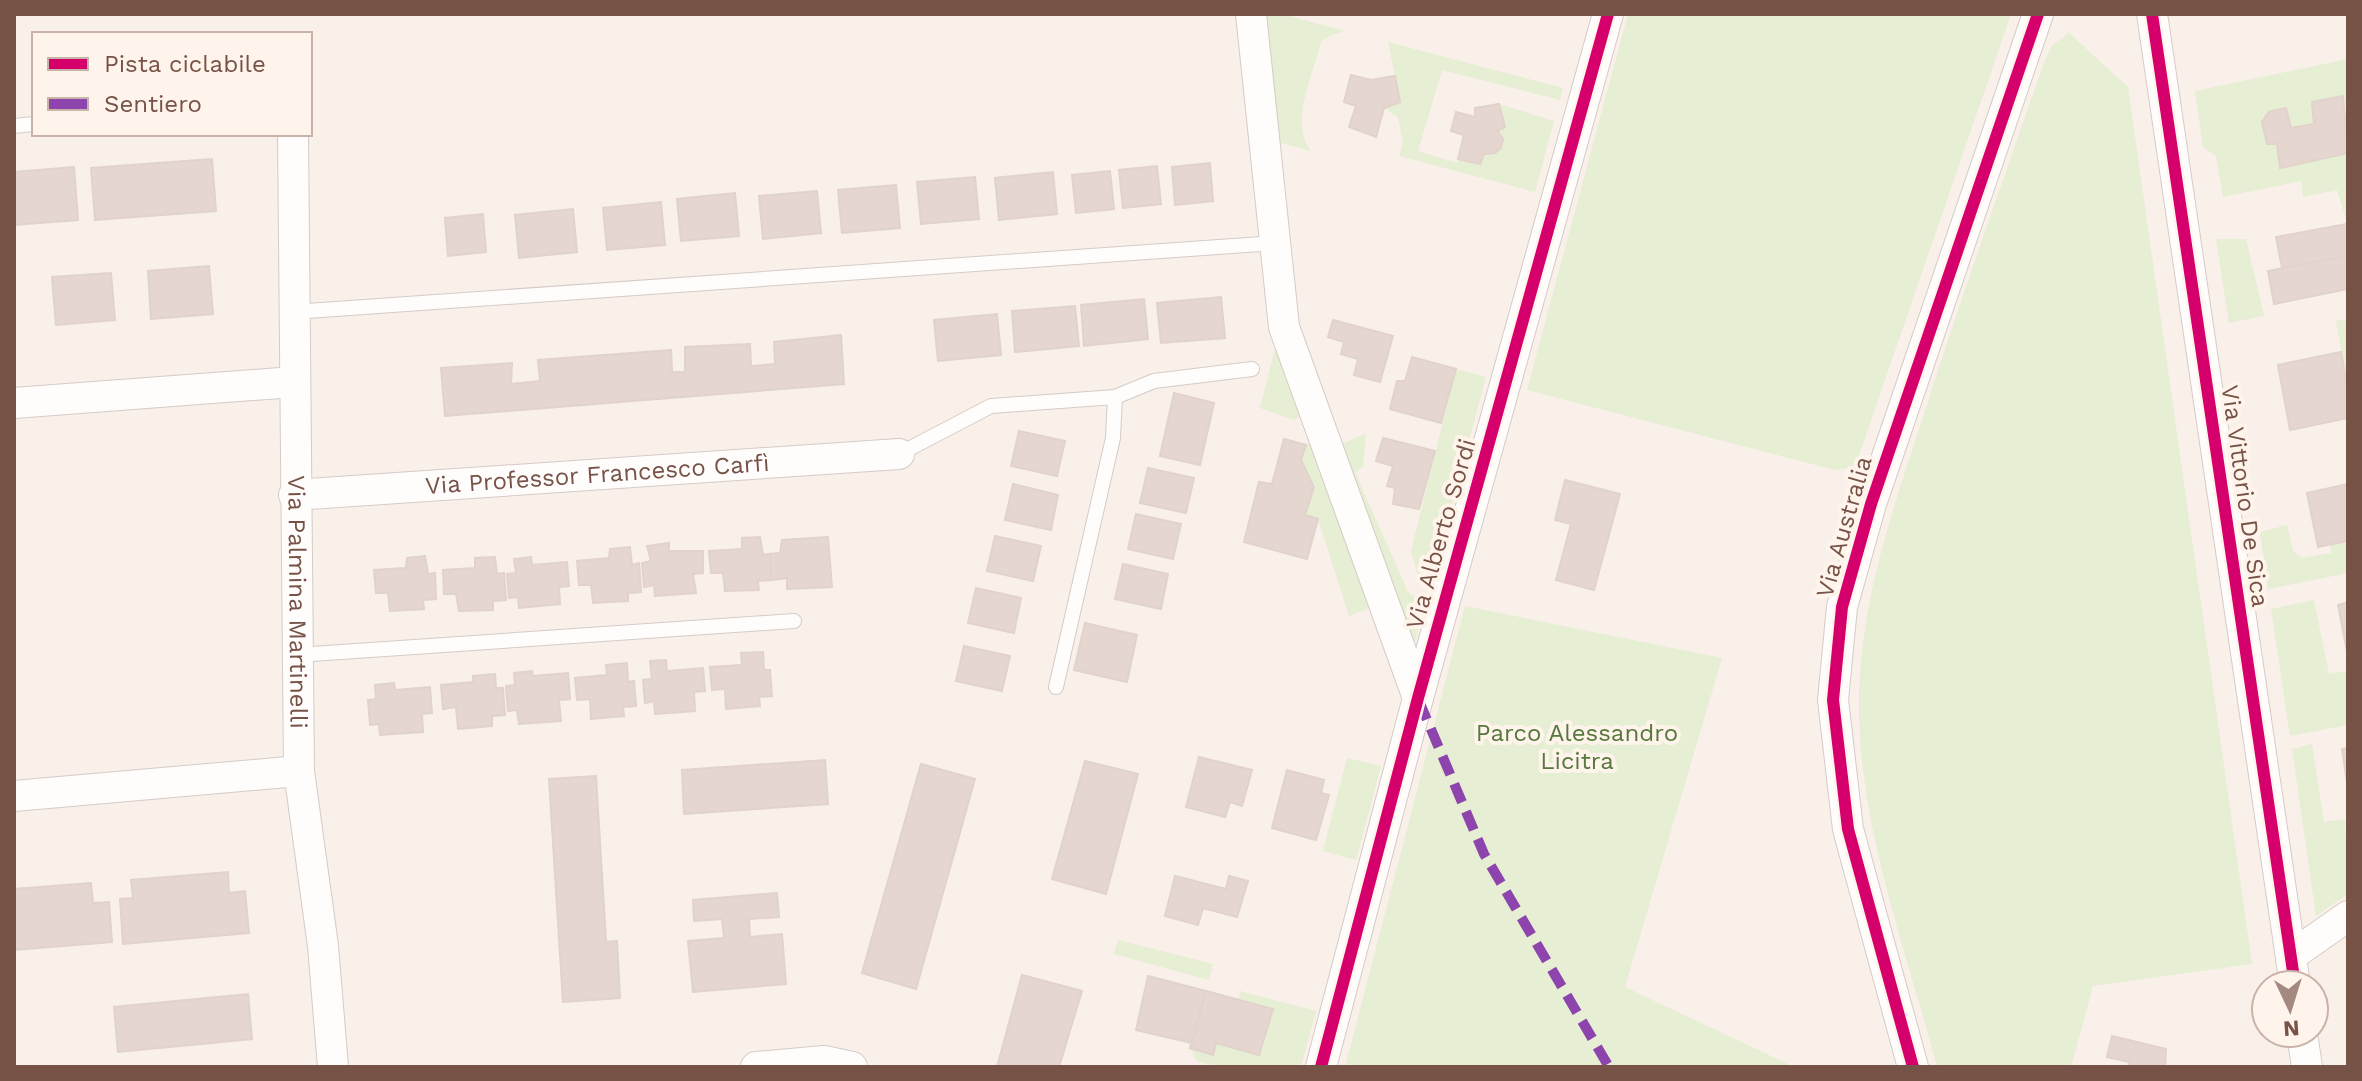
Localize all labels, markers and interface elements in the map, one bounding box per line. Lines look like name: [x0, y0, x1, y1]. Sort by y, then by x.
legend: [32, 32, 312, 136]
text: Pista ciclabile: [104, 50, 266, 78]
text: Sentiero: [104, 90, 202, 118]
street label: Via Vittorio De Sica: [2216, 383, 2274, 609]
street label: Via Alberto Sordi: [1400, 436, 1482, 632]
street label: Via Professor Francesco Carfì: [424, 449, 770, 500]
street label: Via Australia: [1810, 453, 1878, 601]
street label: Via Palmina Martinelli: [282, 475, 313, 729]
park label: Parco Alessandro Licitra: [1476, 719, 1678, 775]
north arrow: [2250, 969, 2330, 1049]
text: N: [2282, 1015, 2300, 1041]

